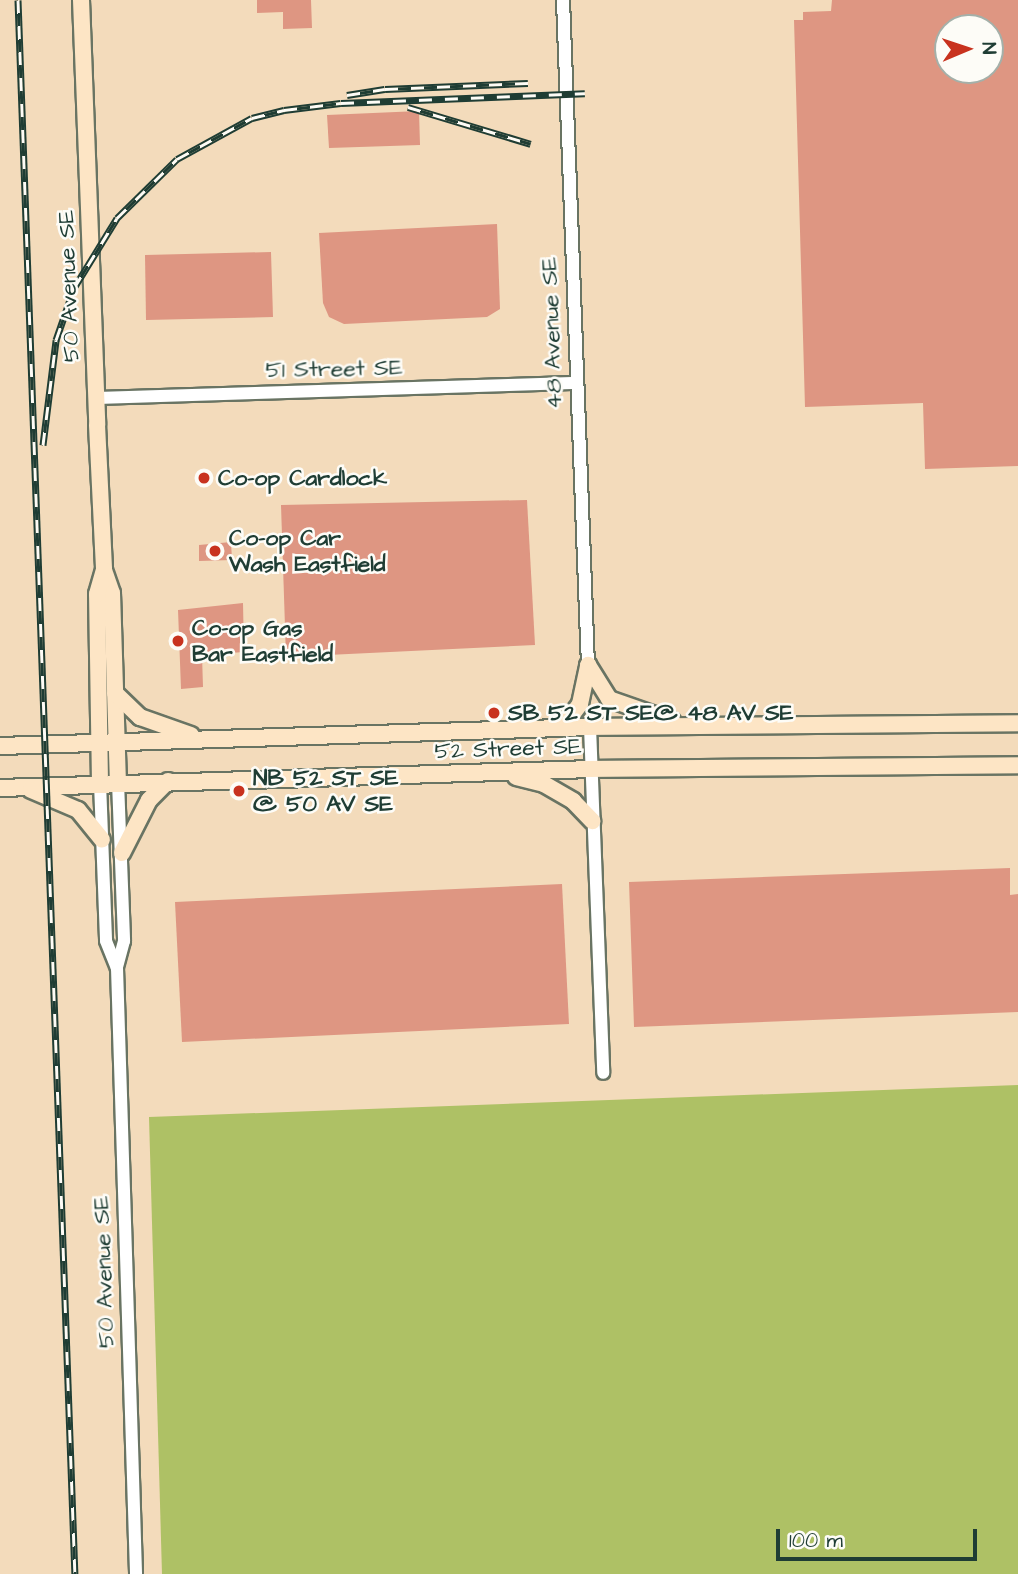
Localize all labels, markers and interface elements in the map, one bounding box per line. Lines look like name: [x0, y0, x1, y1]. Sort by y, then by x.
north arrow: [934, 14, 1004, 84]
text: N: [975, 42, 1002, 55]
street label: 50 Avenue SE: [53, 209, 85, 363]
street label: 48 Avenue SE: [536, 257, 568, 409]
street label: 51 Street SE: [265, 354, 403, 384]
place label: Co-op Cardlock: [218, 464, 387, 492]
marker: Co-op Cardlock: [196, 470, 212, 486]
place label: Co-op Car Wash Eastfield: [229, 524, 386, 578]
marker: Co-op Car Wash Eastfield: [207, 543, 223, 559]
place label: Co-op Gas Bar Eastfield: [192, 614, 333, 668]
marker: Co-op Gas Bar Eastfield: [170, 633, 186, 649]
place label: SB 52 ST SE@ 48 AV SE: [508, 699, 793, 727]
marker: SB 52 ST SE@ 48 AV SE: [486, 705, 502, 721]
street label: 52 Street SE: [434, 733, 582, 765]
place label: NB 52 ST SE @ 50 AV SE: [253, 764, 398, 818]
marker: NB 52 ST SE @ 50 AV SE: [231, 783, 247, 799]
street label: 50 Avenue SE: [88, 1195, 120, 1349]
scale bar: [780, 1514, 981, 1558]
text: 100 m: [789, 1526, 843, 1555]

